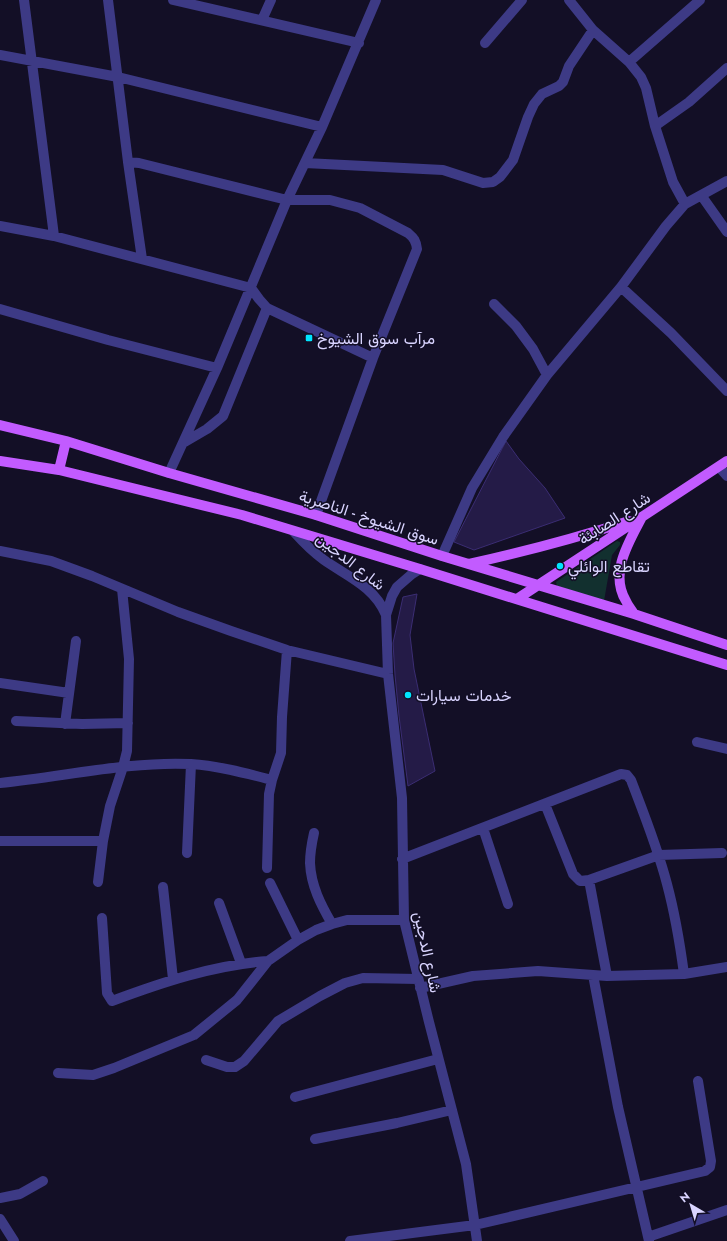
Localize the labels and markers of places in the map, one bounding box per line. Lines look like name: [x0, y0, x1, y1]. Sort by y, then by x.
place label: مرآب سوق الشيوخ: [317, 327, 435, 350]
marker: مرآب سوق الشيوخ: [304, 333, 314, 343]
place label: تقاطع الوائلي: [568, 555, 650, 580]
marker: تقاطع الوائلي: [555, 561, 565, 571]
place label: خدمات سيارات: [416, 684, 512, 707]
marker: خدمات سيارات: [403, 690, 413, 700]

